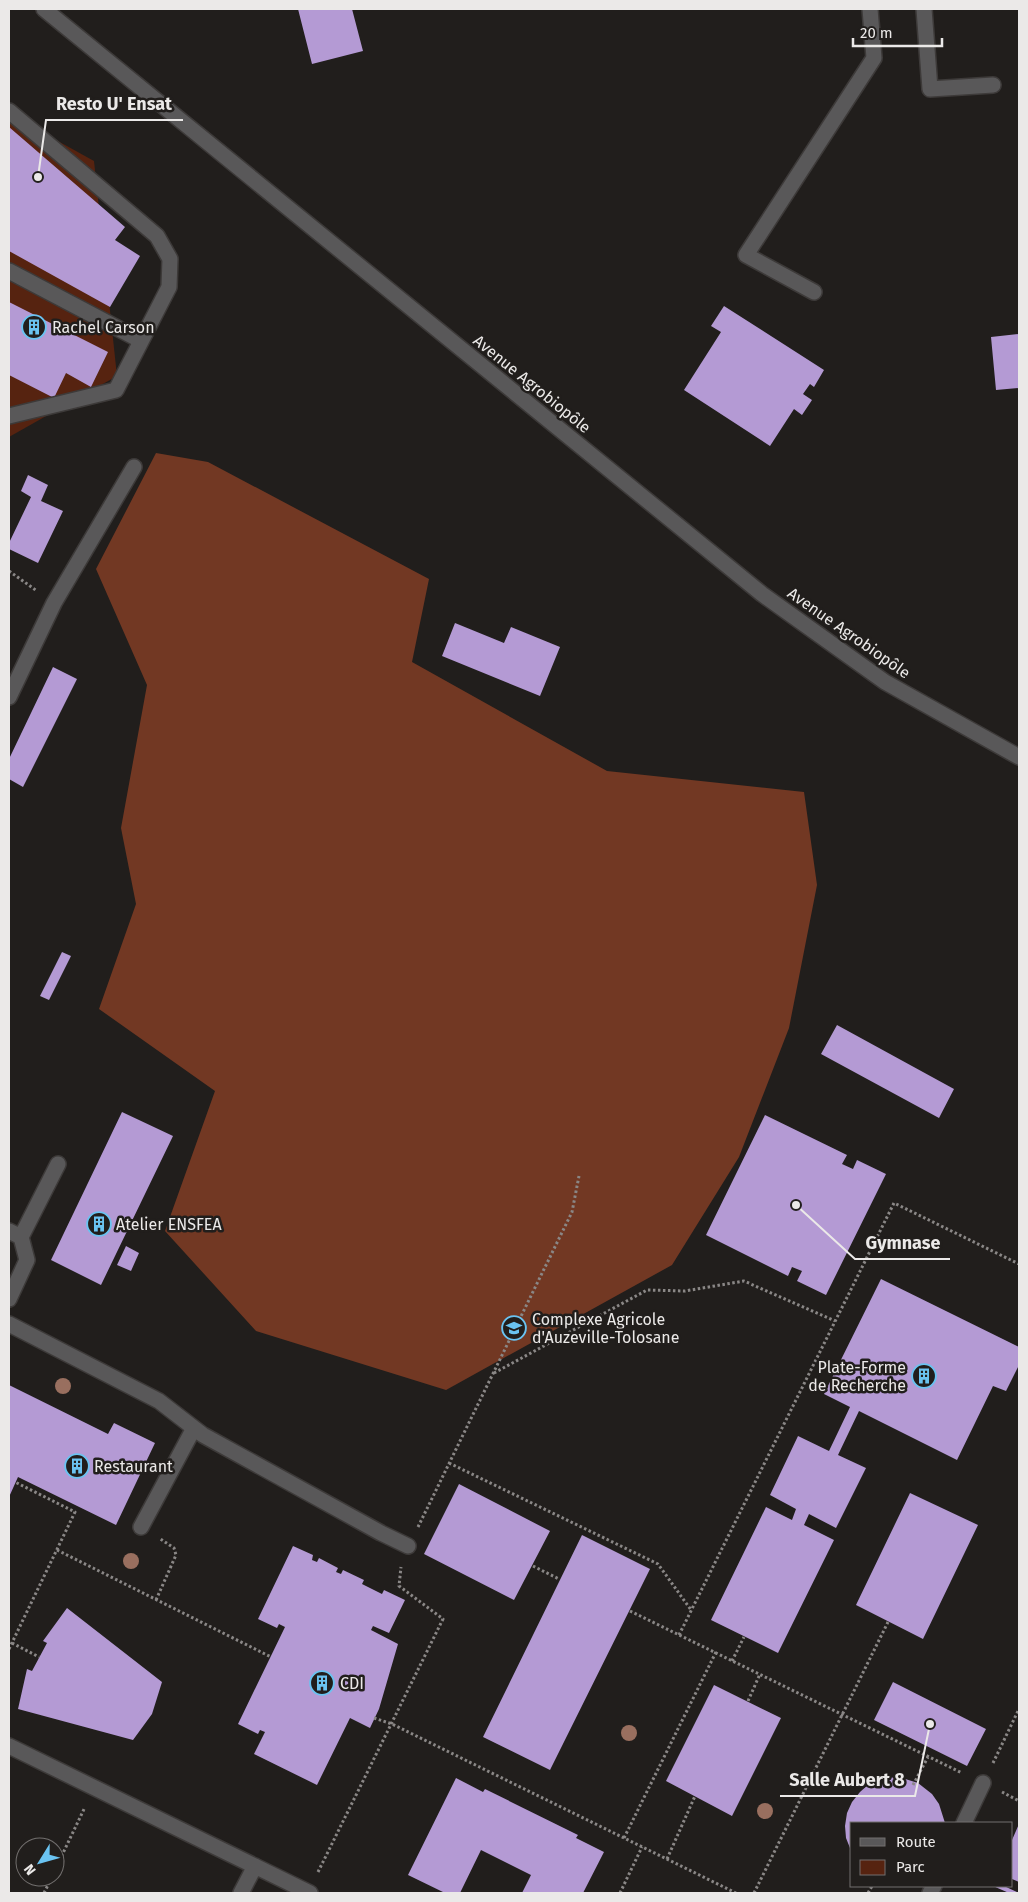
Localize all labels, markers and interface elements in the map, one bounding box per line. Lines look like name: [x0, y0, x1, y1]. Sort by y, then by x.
scale bar: [853, 15, 942, 47]
text: 20 m: [860, 24, 893, 42]
callout: Resto U' Ensat: [46, 87, 183, 120]
text: Resto U' Ensat: [56, 93, 173, 115]
building icon: Rachel Carson: [21, 314, 47, 340]
place label: Rachel Carson: [52, 318, 155, 337]
street label: Avenue Agrobiopôle: [470, 331, 594, 437]
street label: Avenue Agrobiopôle: [784, 584, 914, 682]
building icon: Atelier ENSFEA: [86, 1211, 112, 1237]
place label: Atelier ENSFEA: [116, 1215, 222, 1234]
callout: Gymnase: [855, 1226, 950, 1259]
text: Gymnase: [866, 1232, 940, 1254]
place label: Complexe Agricole d'Auzeville-Tolosane: [532, 1310, 679, 1347]
school or university icon: Complexe Agricole d'Auzeville-Tolosane: [501, 1315, 527, 1341]
place label: Plate-Forme de Recherche: [808, 1358, 906, 1395]
building icon: Plate-Forme de Recherche: [911, 1363, 937, 1389]
building icon: Restaurant: [64, 1453, 90, 1479]
place label: Restaurant: [94, 1457, 173, 1476]
building icon: CDI: [309, 1670, 335, 1696]
place label: CDI: [340, 1674, 364, 1693]
callout: Salle Aubert 8: [780, 1763, 915, 1796]
text: Salle Aubert 8: [789, 1769, 905, 1791]
legend: [850, 1822, 1013, 1887]
text: Route: [896, 1833, 936, 1851]
north arrow: [15, 1837, 65, 1887]
text: Parc: [896, 1858, 925, 1876]
text: N: [20, 1861, 40, 1878]

